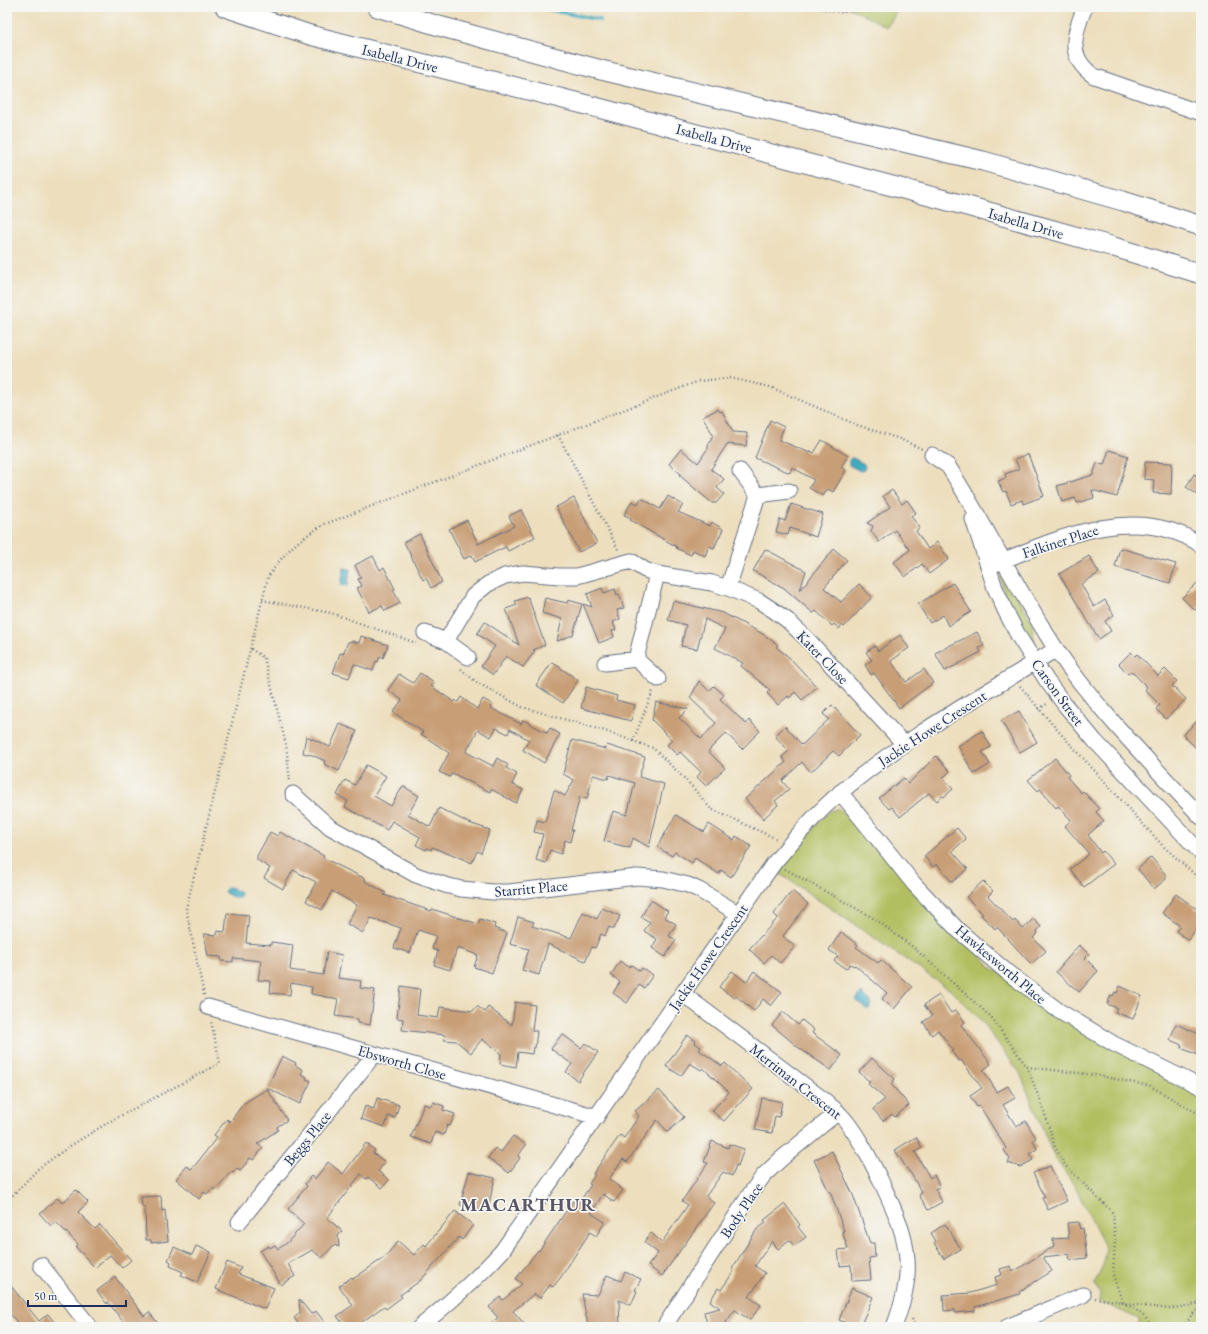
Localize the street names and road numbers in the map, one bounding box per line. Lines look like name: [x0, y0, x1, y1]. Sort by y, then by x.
street label: Isabella Drive: [360, 39, 440, 77]
street label: Isabella Drive: [674, 119, 754, 157]
street label: Isabella Drive: [986, 203, 1066, 243]
street label: Falkiner Place: [1020, 520, 1101, 562]
street label: Kater Close: [793, 626, 853, 688]
street label: Carson Street: [1027, 655, 1089, 729]
street label: Jackie Howe Crescent: [873, 686, 990, 771]
street label: Starritt Place: [494, 875, 568, 901]
street label: Jackie Howe Crescent: [663, 900, 752, 1015]
street label: Hawkesworth Place: [952, 920, 1051, 1008]
street label: Merriman Crescent: [746, 1039, 846, 1123]
street label: Ebsworth Close: [356, 1040, 449, 1084]
street label: Beggs Place: [279, 1107, 335, 1169]
street label: Body Place: [716, 1178, 767, 1241]

